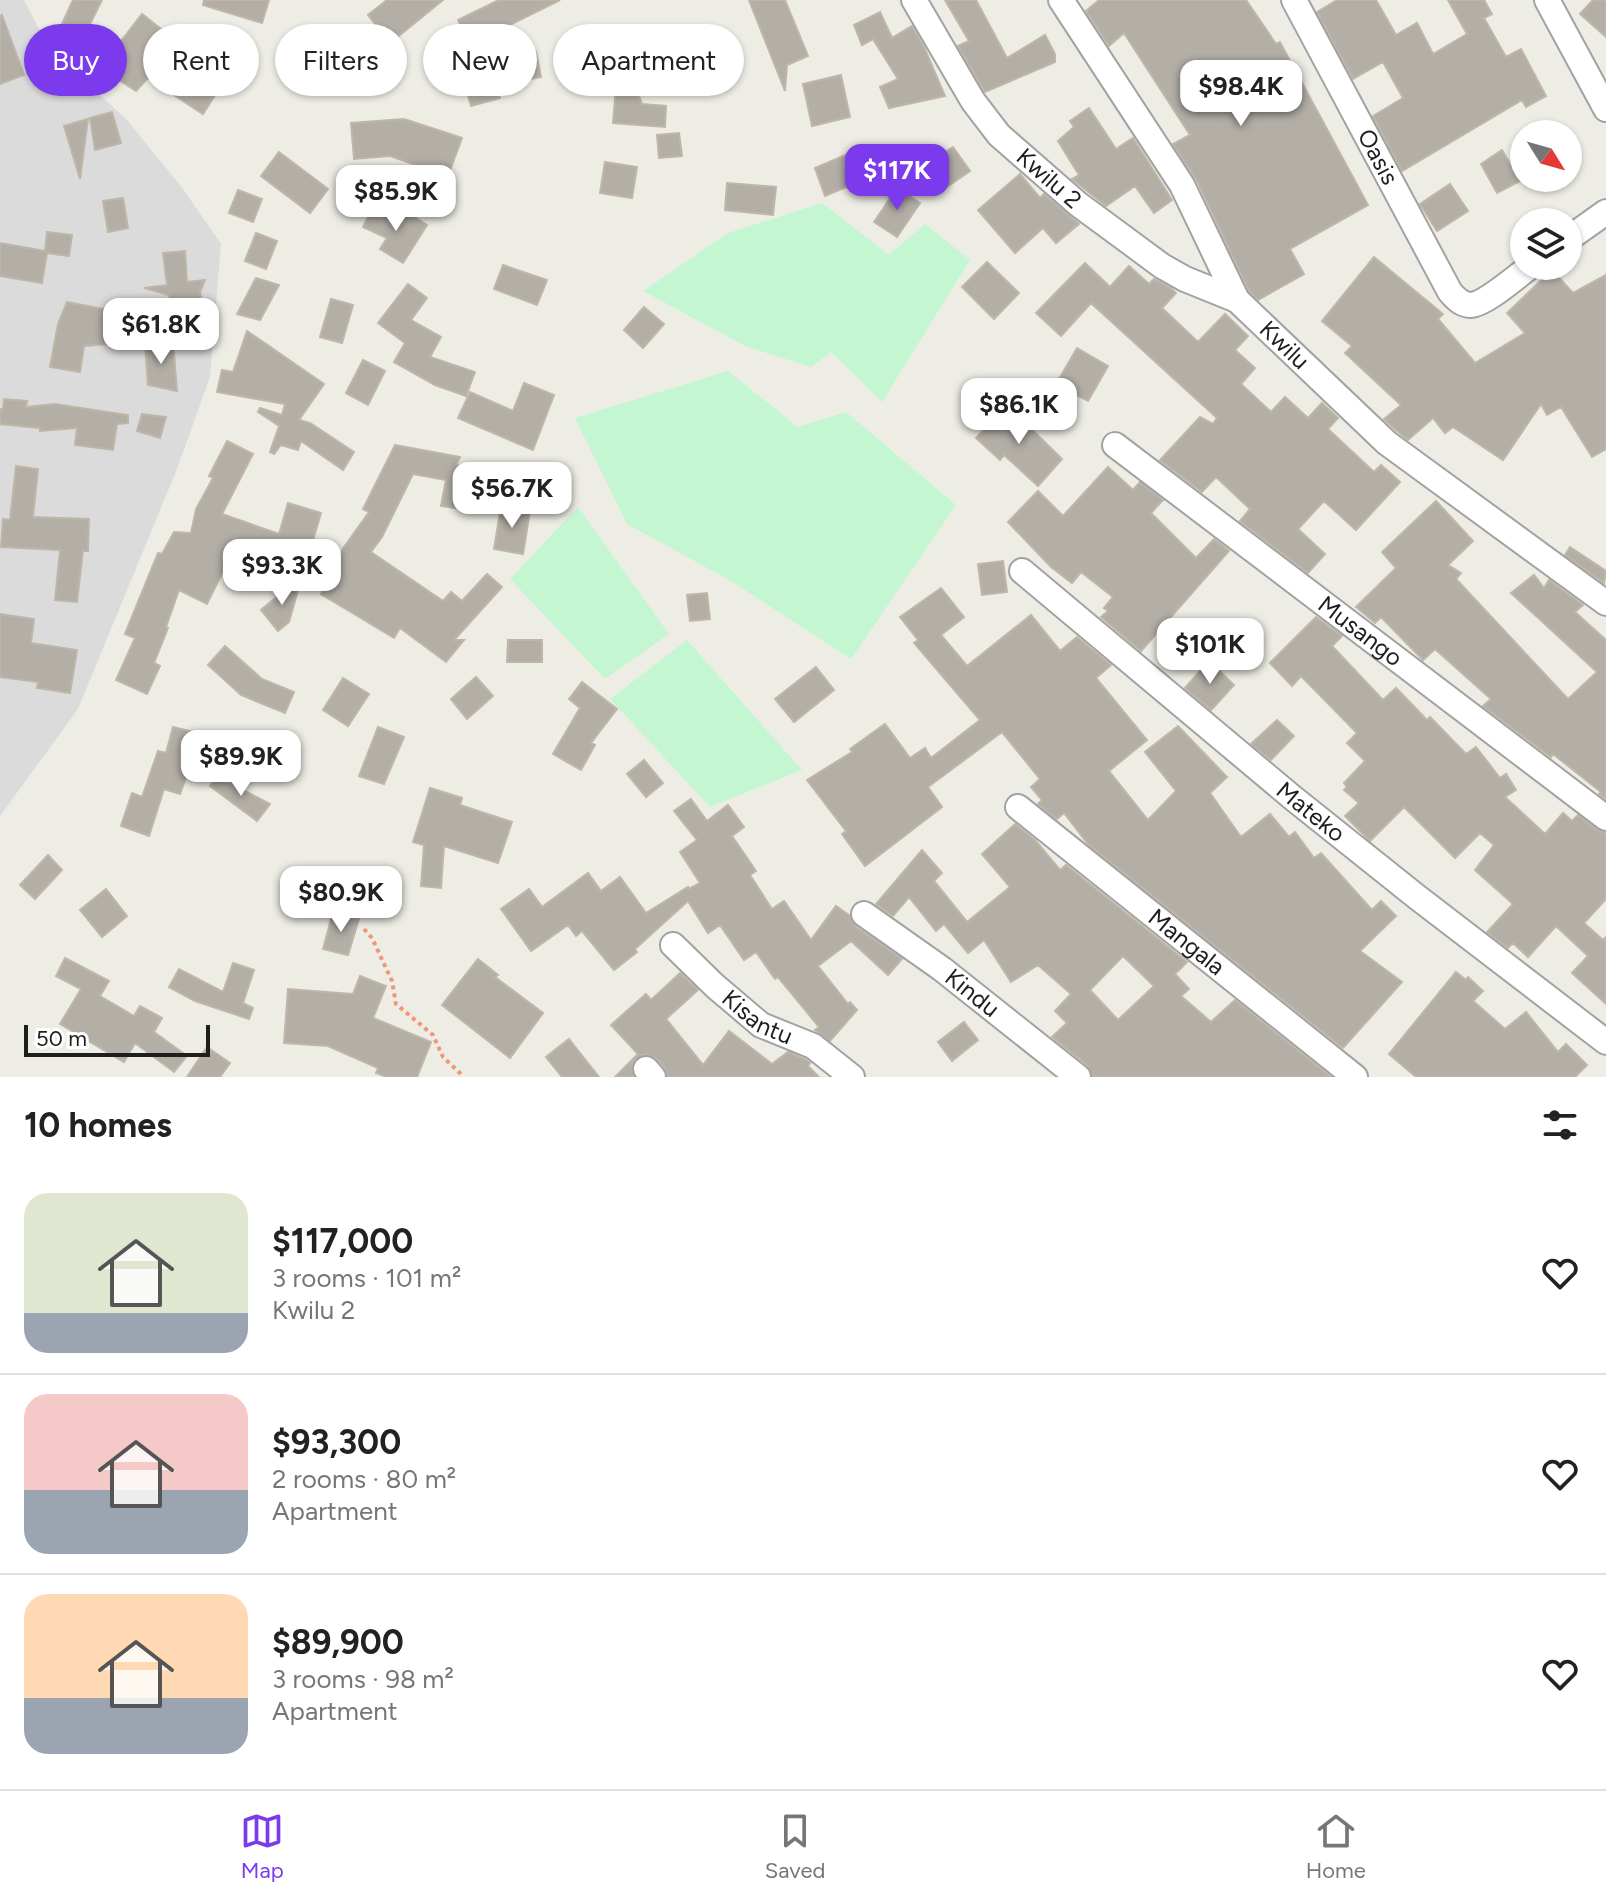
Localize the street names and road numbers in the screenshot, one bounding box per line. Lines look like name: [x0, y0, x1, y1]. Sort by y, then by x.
street label: Oasis: [1352, 124, 1405, 190]
street label: Kwilu 2: [1011, 142, 1088, 214]
street label: Kwilu: [1254, 314, 1316, 375]
street label: Musango: [1313, 590, 1409, 672]
street label: Mateko: [1271, 775, 1351, 848]
street label: Mangala: [1143, 902, 1231, 981]
street label: Kindu: [940, 962, 1005, 1023]
street label: Kisantu: [716, 983, 797, 1050]

